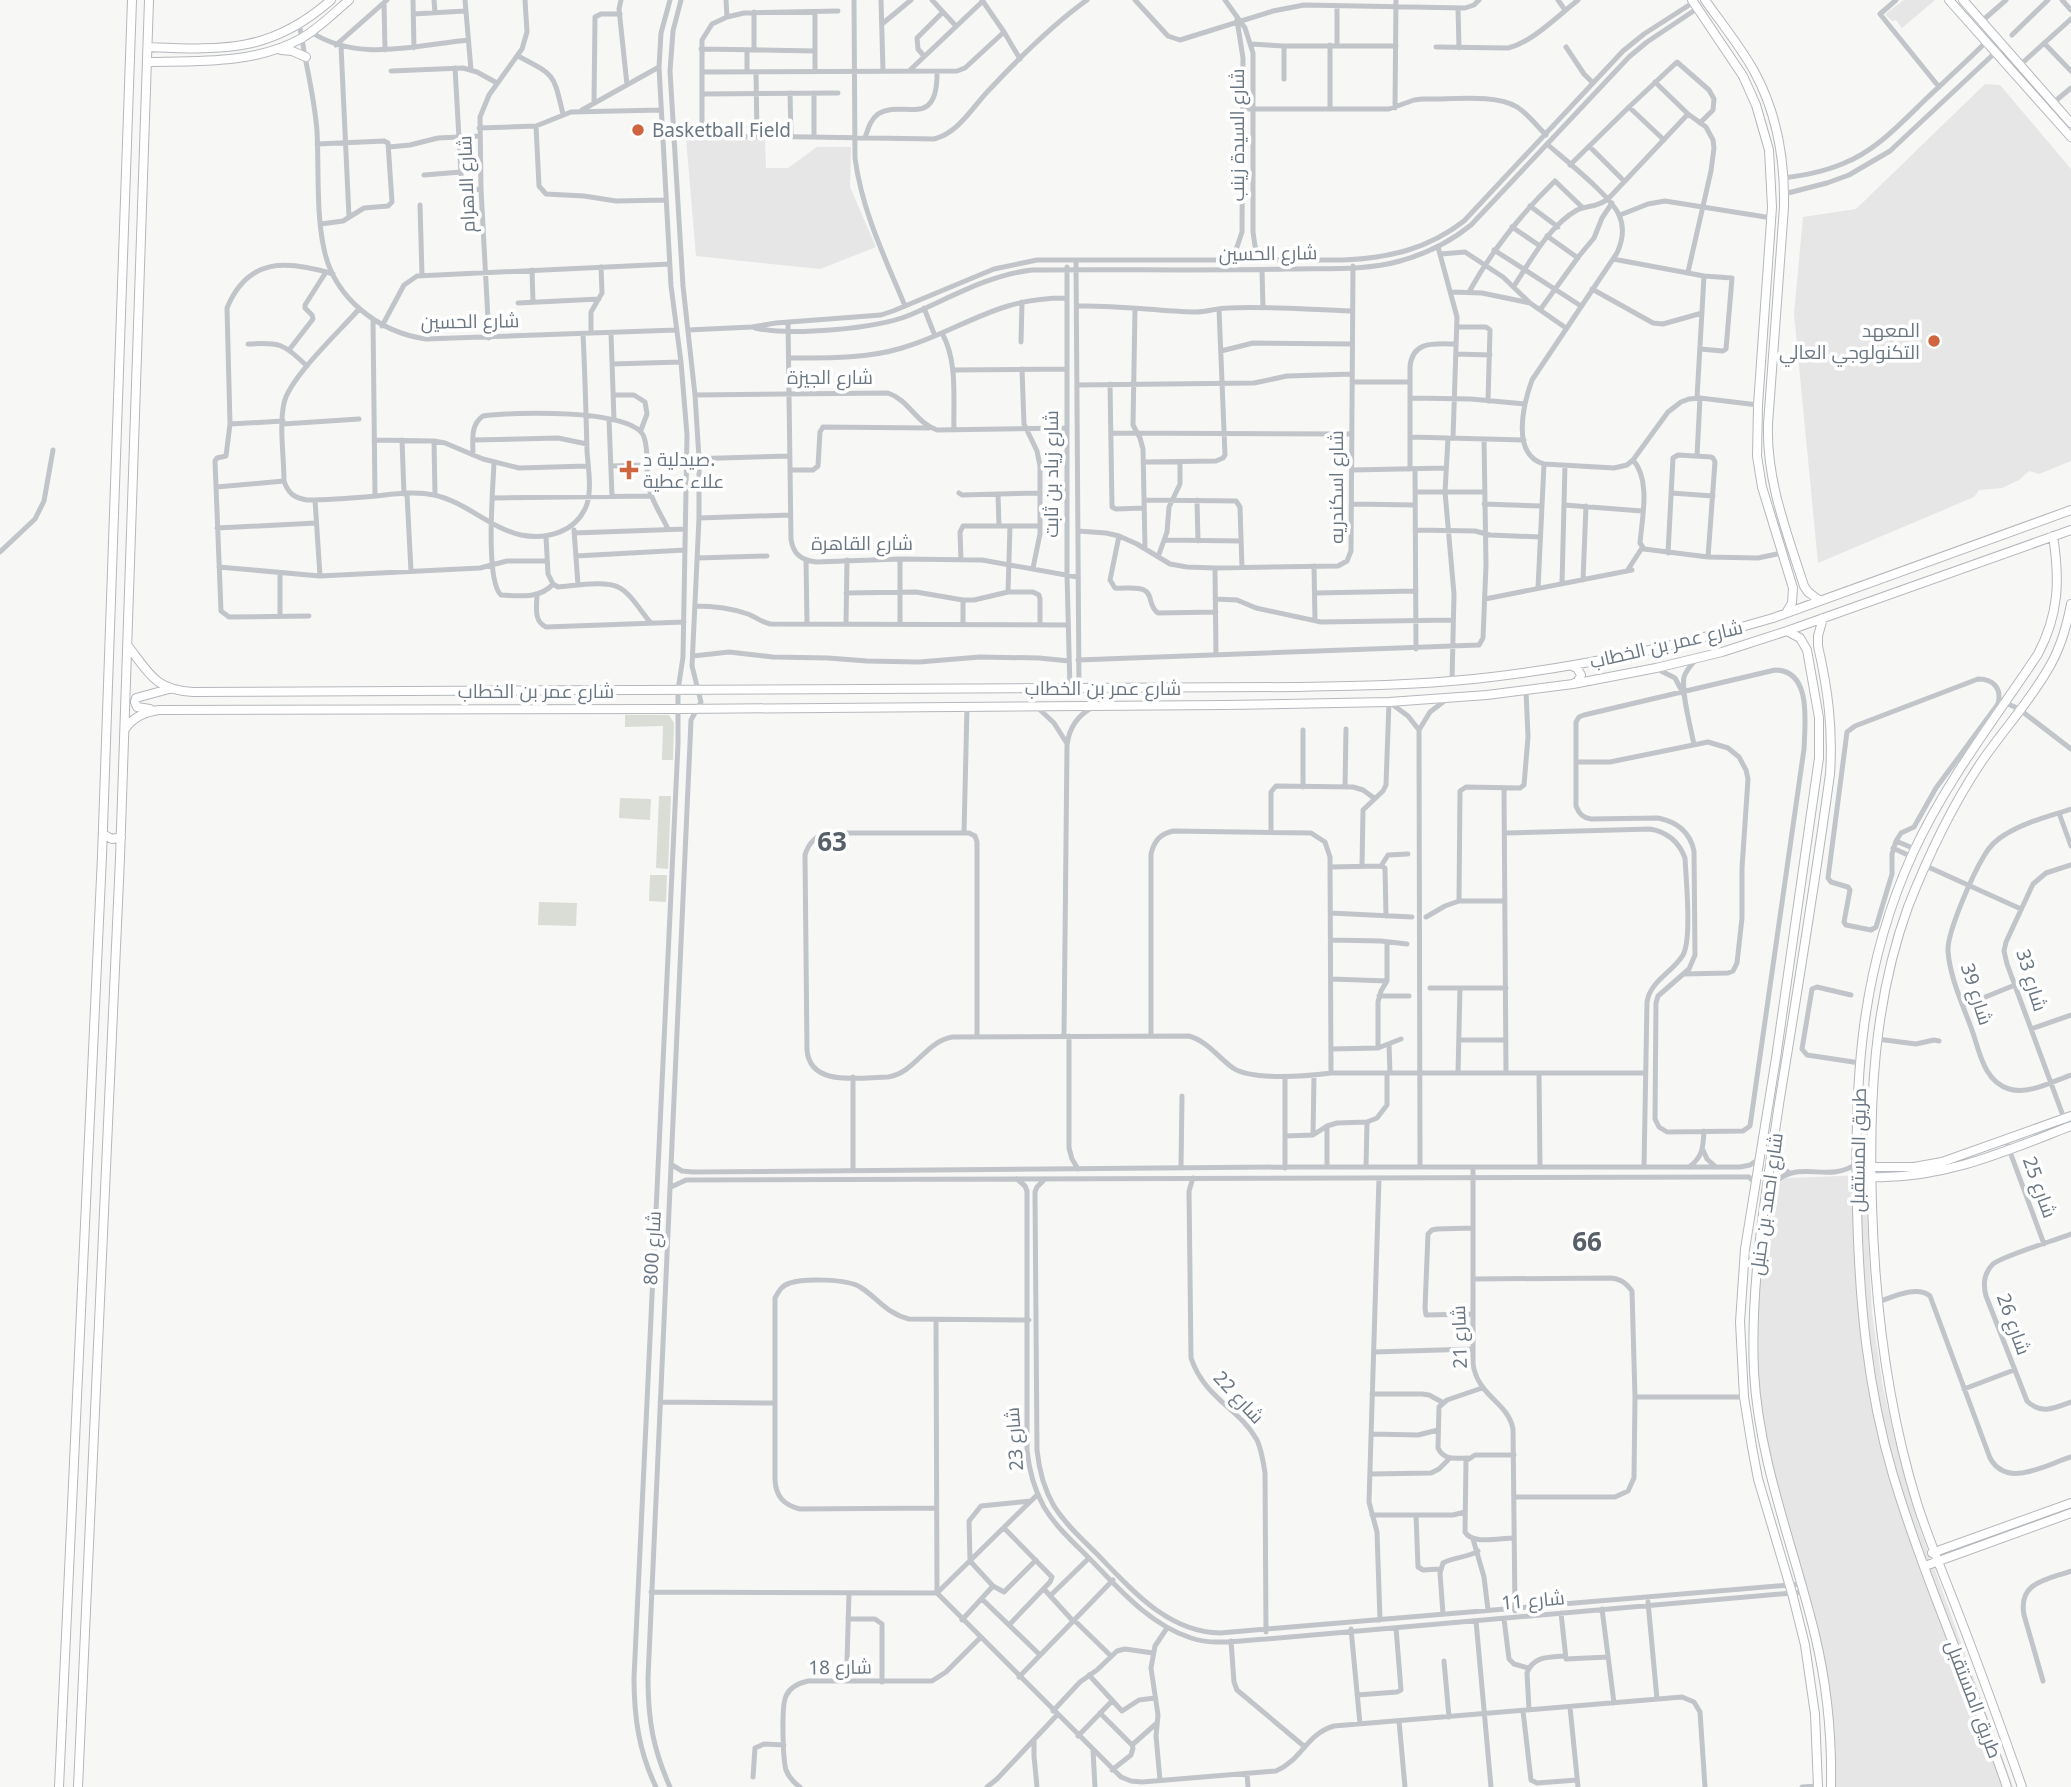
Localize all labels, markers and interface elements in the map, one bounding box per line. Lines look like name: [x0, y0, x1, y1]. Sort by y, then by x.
street label: شارع السيدة زينب: [1224, 69, 1251, 201]
place label: Basketball Field: [652, 117, 791, 143]
marker: Basketball Field: [630, 122, 646, 138]
street label: شارع الاهرام: [451, 135, 482, 233]
street label: شارع الحسين: [1218, 239, 1318, 268]
street label: شارع الحسين: [420, 307, 520, 336]
place label: المعهد التكنولوجي العالي: [1779, 317, 1920, 367]
marker: المعهد التكنولوجي العالي: [1926, 333, 1942, 349]
street label: شارع الجيزة: [787, 364, 873, 391]
street label: شارع زياد بن ثابت: [1038, 410, 1065, 538]
street label: شارع اسكندريه: [1323, 430, 1350, 544]
place label: صيدلية د. علاء عطية: [643, 446, 724, 494]
marker: صيدلية د. علاء عطية: [621, 462, 637, 478]
street label: شارع القاهرة: [811, 530, 913, 557]
street label: شارع عمر بن الخطاب: [1587, 614, 1745, 675]
street label: شارع عمر بن الخطاب: [1025, 675, 1181, 702]
street label: شارع عمر بن الخطاب: [458, 678, 614, 705]
district label: 63: [817, 823, 847, 859]
street label: شارع 33: [2009, 946, 2054, 1014]
street label: شارع 39: [1954, 960, 1999, 1029]
street label: طريق المستقبل: [1844, 1088, 1872, 1212]
street label: شارع احمد بن حنبل: [1743, 1131, 1790, 1277]
street label: شارع 25: [2016, 1153, 2063, 1222]
street label: شارع 800: [637, 1210, 668, 1286]
district label: 66: [1572, 1223, 1602, 1259]
street label: شارع 26: [1990, 1290, 2037, 1359]
street label: شارع 21: [1445, 1305, 1474, 1369]
street label: شارع 22: [1207, 1365, 1270, 1430]
street label: شارع 23: [999, 1406, 1030, 1472]
street label: شارع 11: [1500, 1584, 1566, 1617]
street label: طريق المستقبل: [1940, 1636, 2008, 1762]
street label: شارع 18: [808, 1653, 872, 1682]

